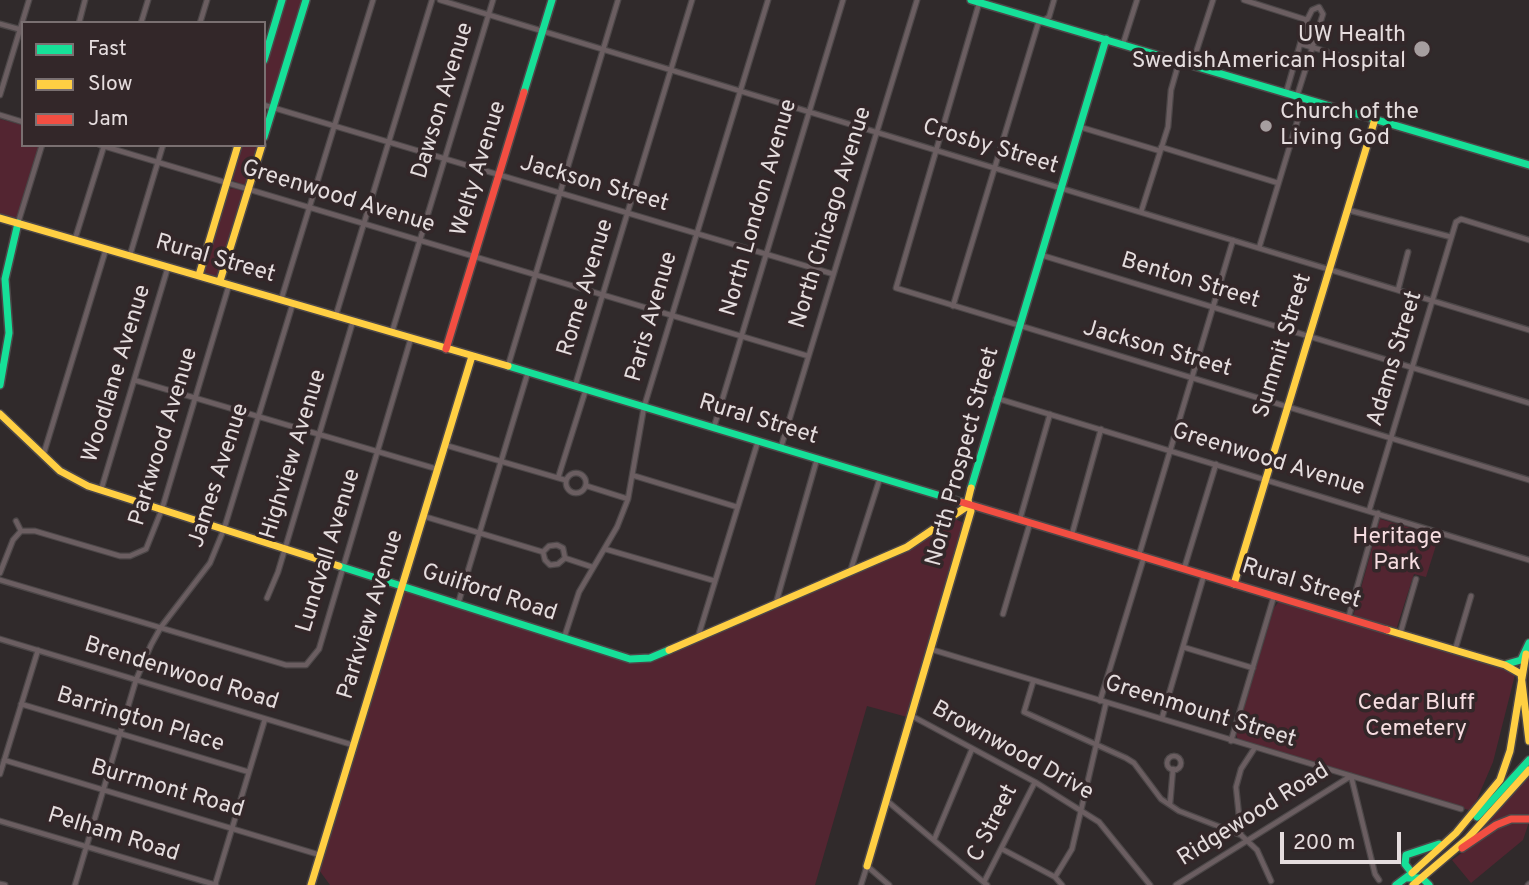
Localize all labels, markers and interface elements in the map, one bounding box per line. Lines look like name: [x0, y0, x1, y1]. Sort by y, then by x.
street label: Dawson Avenue: [407, 20, 481, 182]
legend: [21, 21, 266, 147]
place label: UW Health SwedishAmerican Hospital: [1132, 22, 1406, 76]
text: Fast: [88, 36, 127, 63]
marker: UW Health SwedishAmerican Hospital: [1412, 39, 1432, 59]
text: Slow: [88, 71, 133, 98]
street label: North London Avenue: [716, 96, 804, 320]
street label: Welty Avenue: [446, 98, 514, 240]
place label: Church of the Living God: [1280, 99, 1419, 153]
street label: North Chicago Avenue: [785, 104, 879, 332]
text: Jam: [88, 106, 129, 133]
street label: Crosby Street: [919, 114, 1061, 182]
marker: Church of the Living God: [1258, 118, 1274, 134]
street label: Jackson Street: [517, 151, 671, 219]
street label: Greenwood Avenue: [238, 156, 438, 240]
street label: Rome Avenue: [553, 216, 621, 360]
street label: Rural Street: [152, 230, 278, 290]
street label: Benton Street: [1117, 248, 1263, 316]
street label: Paris Avenue: [621, 249, 685, 385]
street label: Summit Street: [1249, 271, 1319, 421]
street label: Woodlane Avenue: [78, 282, 158, 466]
street label: Adams Street: [1362, 288, 1430, 430]
street label: Jackson Street: [1080, 316, 1234, 384]
street label: North Prospect Street: [921, 344, 1007, 570]
street label: Parkwood Avenue: [125, 345, 205, 529]
street label: Highview Avenue: [256, 367, 334, 543]
street label: Rural Street: [695, 390, 821, 452]
street label: James Avenue: [184, 400, 256, 552]
street label: Greenwood Avenue: [1168, 419, 1368, 503]
street label: Lundvall Avenue: [292, 466, 368, 636]
park label: Heritage Park: [1352, 524, 1442, 578]
street label: Parkview Avenue: [333, 527, 411, 703]
street label: Rural Street: [1238, 554, 1364, 616]
street label: Guilford Road: [418, 559, 560, 629]
street label: Brendenwood Road: [80, 632, 282, 718]
street label: Greenmount Street: [1101, 671, 1299, 755]
street label: Barrington Place: [53, 682, 227, 760]
park label: Cedar Bluff Cemetery: [1357, 690, 1475, 744]
street label: Brownwood Drive: [926, 696, 1098, 808]
street label: Burrmont Road: [87, 755, 247, 825]
street label: Ridgewood Road: [1173, 758, 1335, 874]
street label: C Street: [963, 780, 1025, 868]
street label: Pelham Road: [44, 803, 182, 869]
scale bar: [1284, 818, 1405, 862]
text: 200 m: [1293, 830, 1355, 857]

